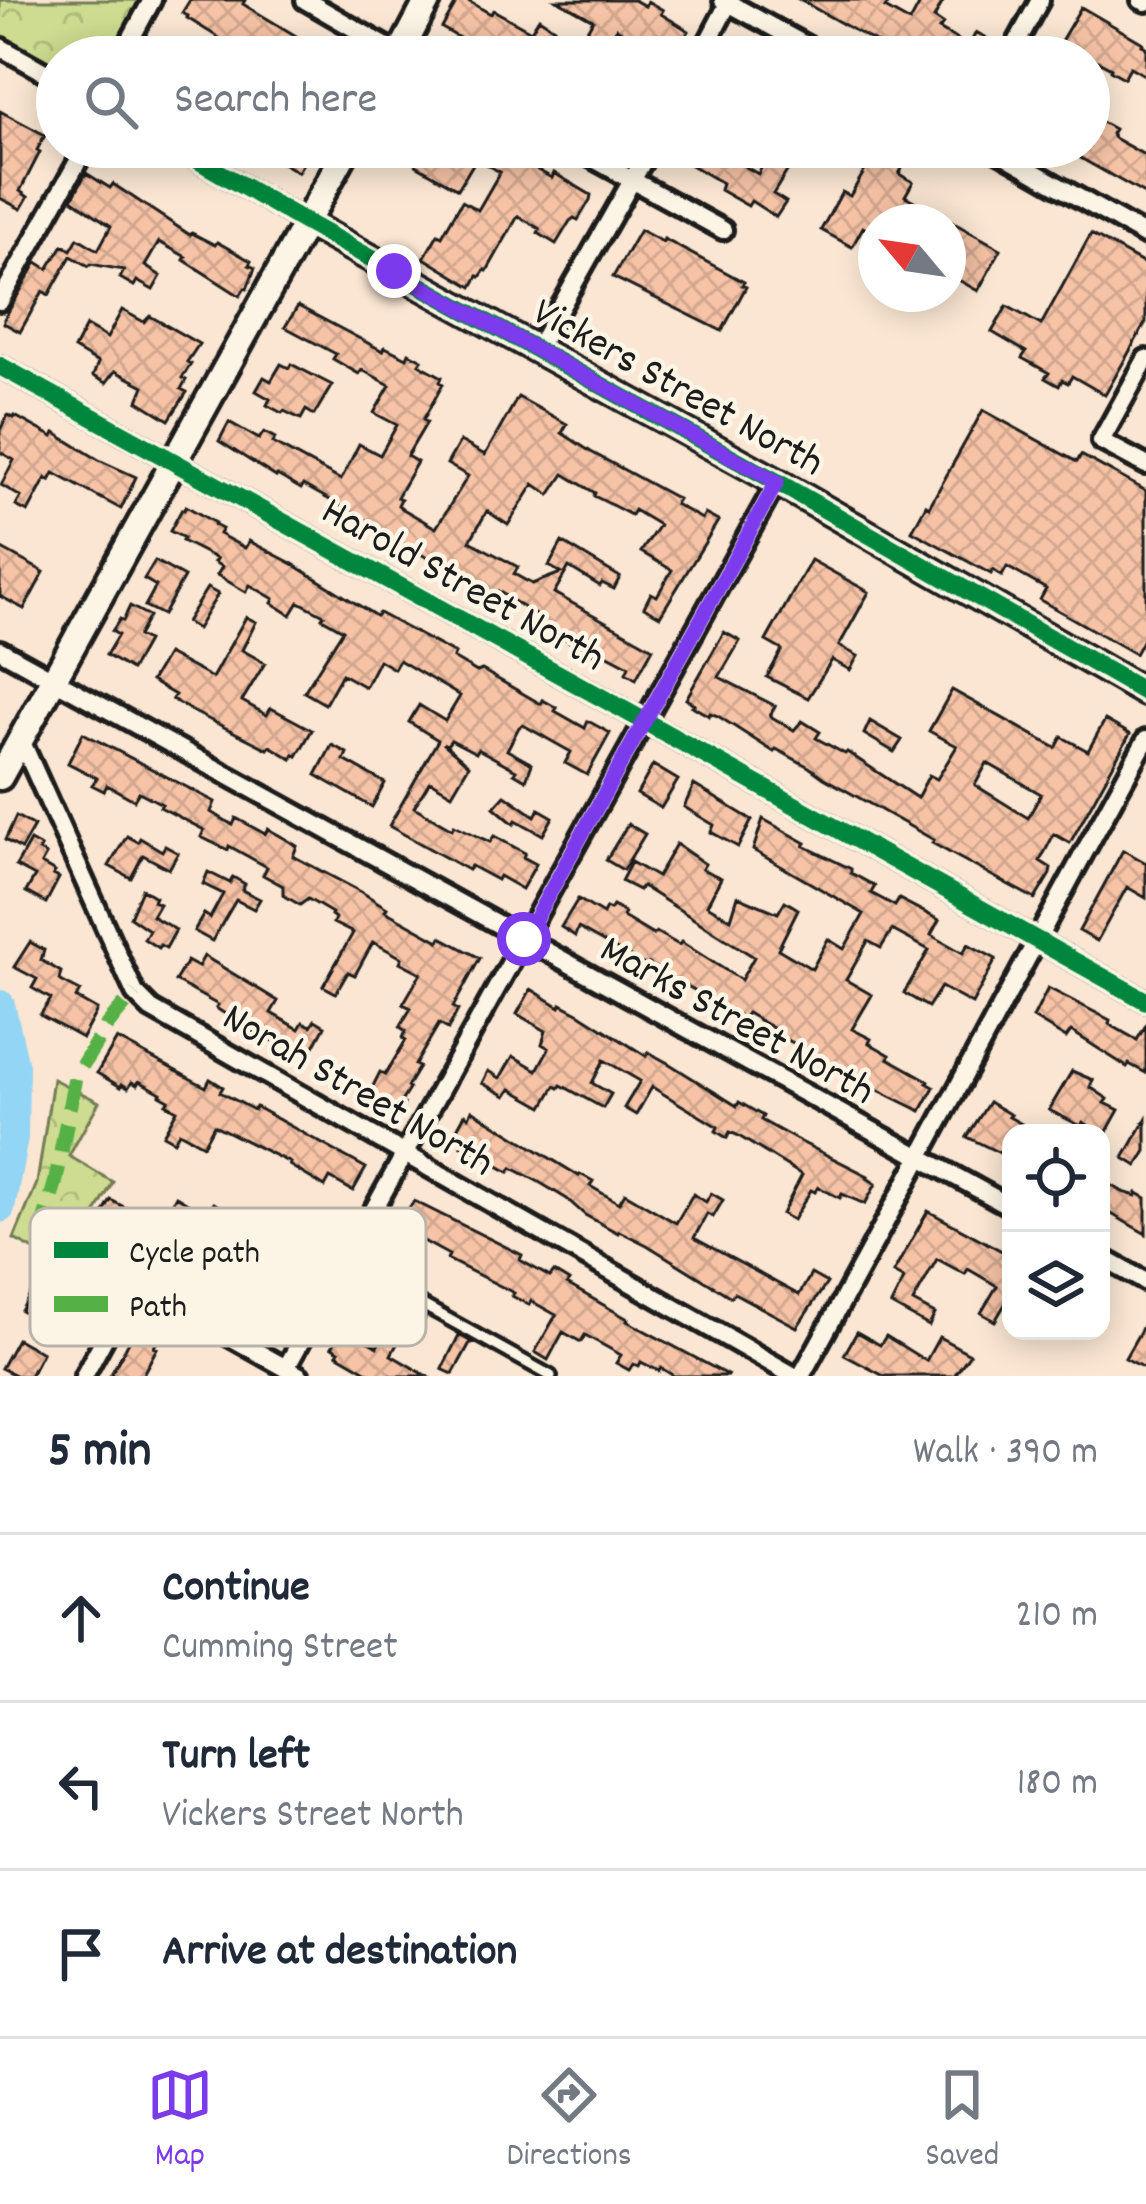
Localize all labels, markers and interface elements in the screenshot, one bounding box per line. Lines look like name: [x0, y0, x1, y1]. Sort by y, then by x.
search box: [36, 36, 1110, 168]
icon: search: [78, 69, 144, 135]
text: Search here: [174, 70, 377, 134]
north arrow: [858, 204, 966, 312]
route end: [367, 244, 421, 298]
street label: Vickers Street North: [520, 285, 833, 495]
street label: Harold Street North: [309, 484, 614, 690]
route start: [497, 912, 551, 966]
street label: Marks Street North: [587, 923, 884, 1124]
street label: Norah Street North: [209, 991, 504, 1195]
map controls: [1002, 1124, 1110, 1340]
button: locate: [1002, 1124, 1110, 1232]
legend: [30, 1208, 426, 1346]
text: Cycle path: [129, 1232, 260, 1279]
button: layers: [1002, 1232, 1110, 1340]
text: Path: [129, 1286, 187, 1333]
text: 5 min: [48, 1418, 151, 1490]
text: Walk · 390 m: [913, 1427, 1098, 1482]
text: Continue: [162, 1558, 310, 1622]
icon: ahead: [48, 1585, 114, 1651]
text: 210 m: [1015, 1590, 1098, 1645]
text: Cumming Street: [162, 1622, 398, 1677]
text: Turn left: [162, 1726, 310, 1790]
icon: left: [48, 1753, 114, 1819]
text: 180 m: [1017, 1758, 1098, 1813]
text: Vickers Street North: [162, 1790, 464, 1845]
icon: arrive: [48, 1921, 114, 1987]
text: Arrive at destination: [162, 1922, 517, 1986]
tab: Map: [147, 2062, 213, 2181]
tab: Directions: [507, 2062, 632, 2181]
tab: Saved: [925, 2062, 999, 2181]

